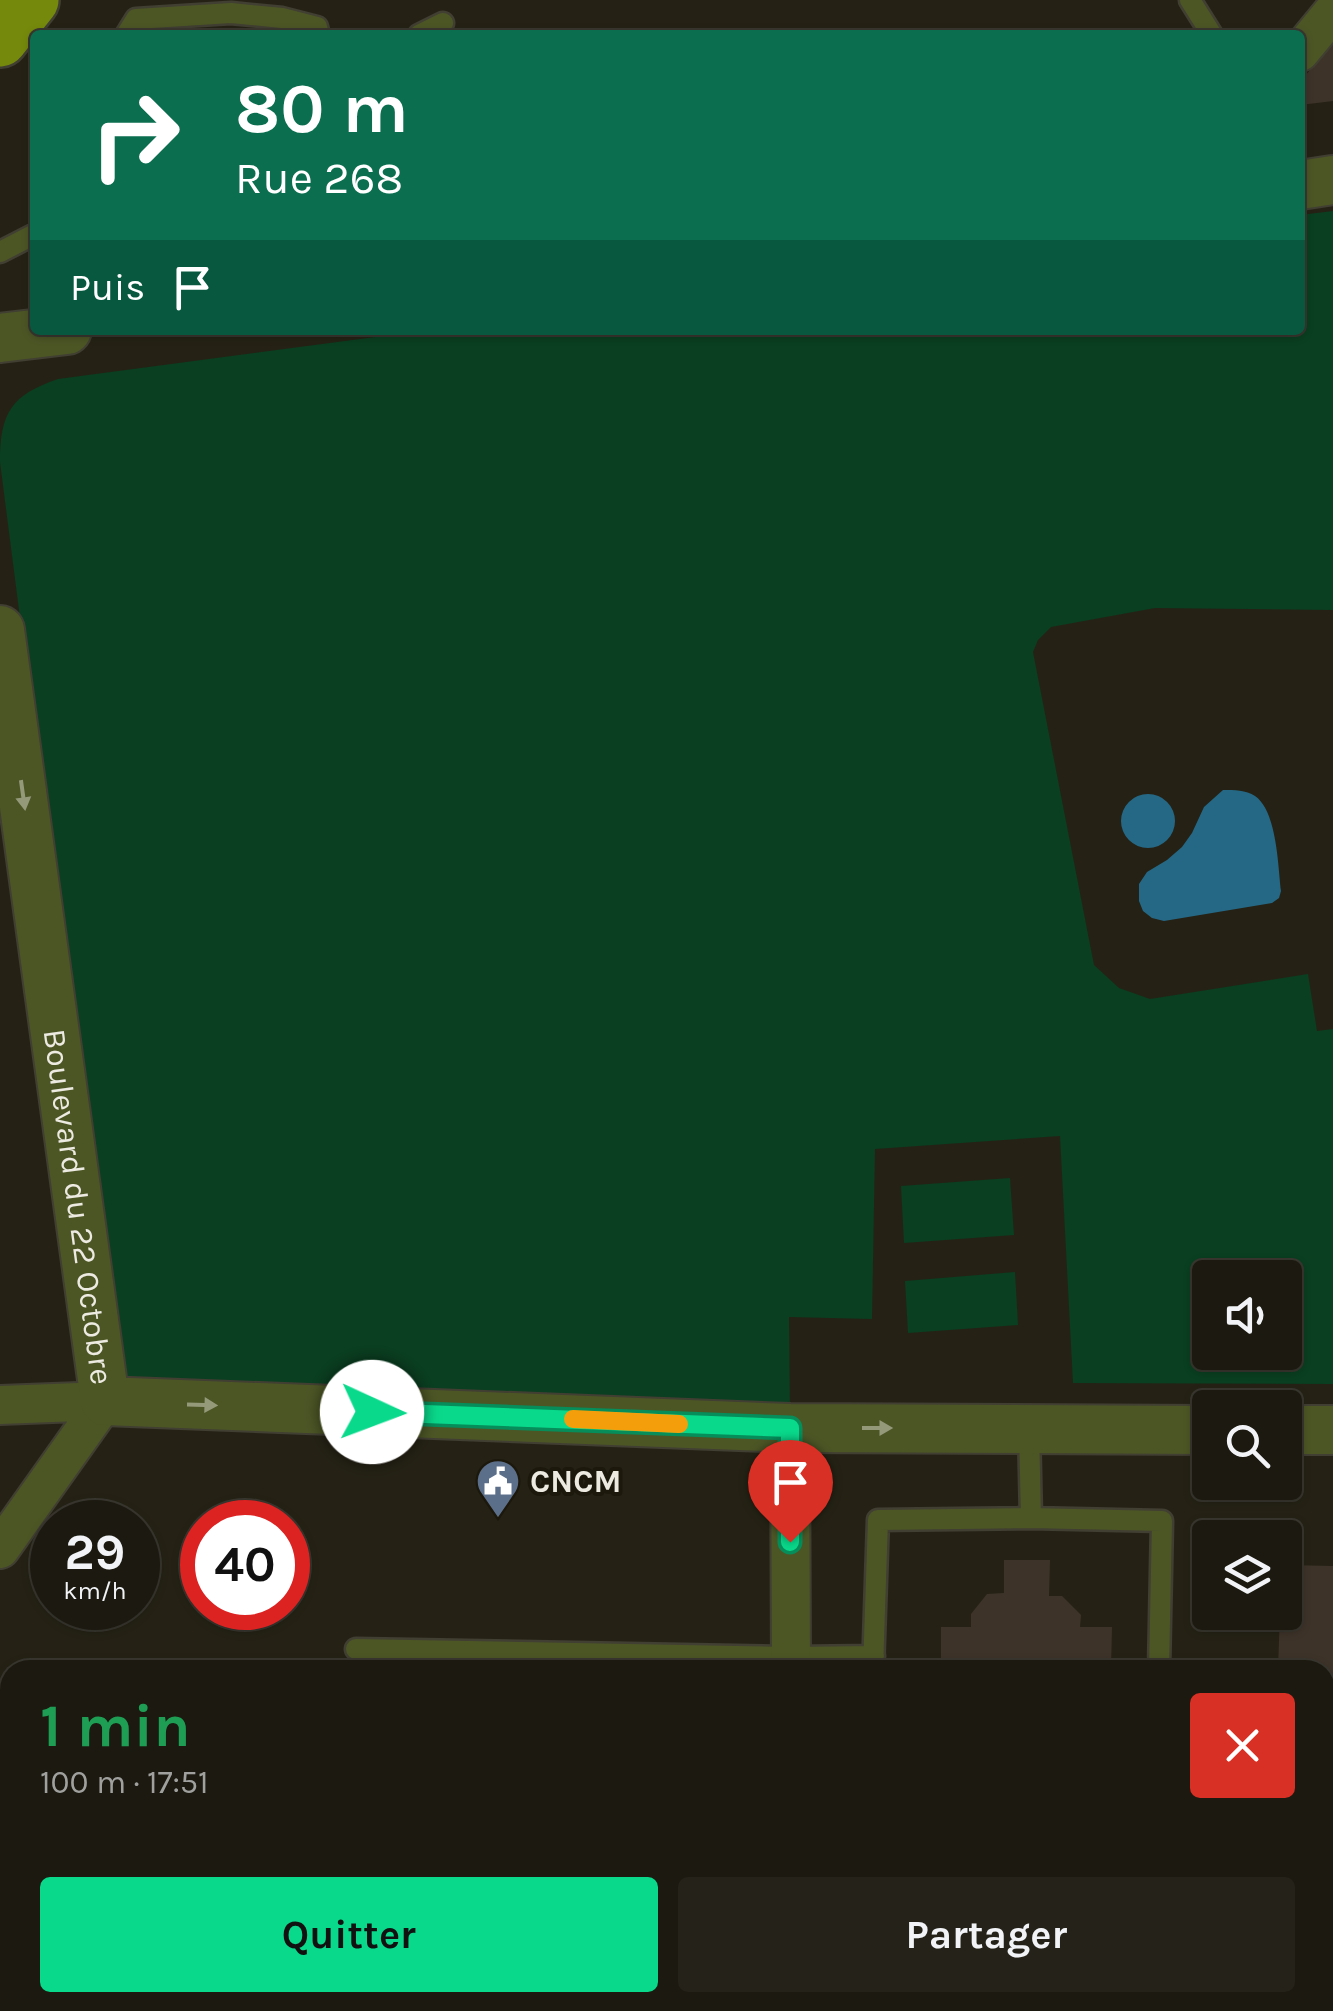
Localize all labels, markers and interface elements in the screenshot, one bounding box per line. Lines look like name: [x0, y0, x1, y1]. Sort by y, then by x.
text: 80 m: [235, 68, 409, 150]
icon: right: [70, 70, 200, 200]
text: Rue 268: [235, 152, 403, 204]
icon: arrive: [165, 260, 220, 315]
text: Puis: [70, 265, 145, 310]
one-way arrow: [15, 780, 31, 812]
street label: Boulevard du 22 Octobre: [36, 1027, 121, 1387]
map controls: [1192, 1260, 1302, 1630]
button: sound: [1192, 1260, 1302, 1370]
position arrow: [320, 1360, 424, 1464]
button: search: [1192, 1390, 1302, 1500]
one-way arrow: [187, 1398, 219, 1414]
one-way arrow: [862, 1420, 894, 1436]
pin: [748, 1440, 833, 1543]
icon: arrive: [763, 1455, 818, 1510]
public building icon: CNCM: [475, 1458, 521, 1519]
place label: CNCM: [530, 1463, 621, 1500]
speed limit sign: 40: [180, 1500, 310, 1630]
button: layers: [1192, 1520, 1302, 1630]
text: 29: [65, 1523, 125, 1582]
text: km/h: [63, 1576, 127, 1605]
text: 1 min: [40, 1691, 191, 1761]
button: close: [1190, 1693, 1295, 1798]
text: 100 m · 17:51: [40, 1764, 209, 1801]
button: Quitter: [40, 1877, 658, 1992]
button: Partager: [678, 1877, 1295, 1992]

